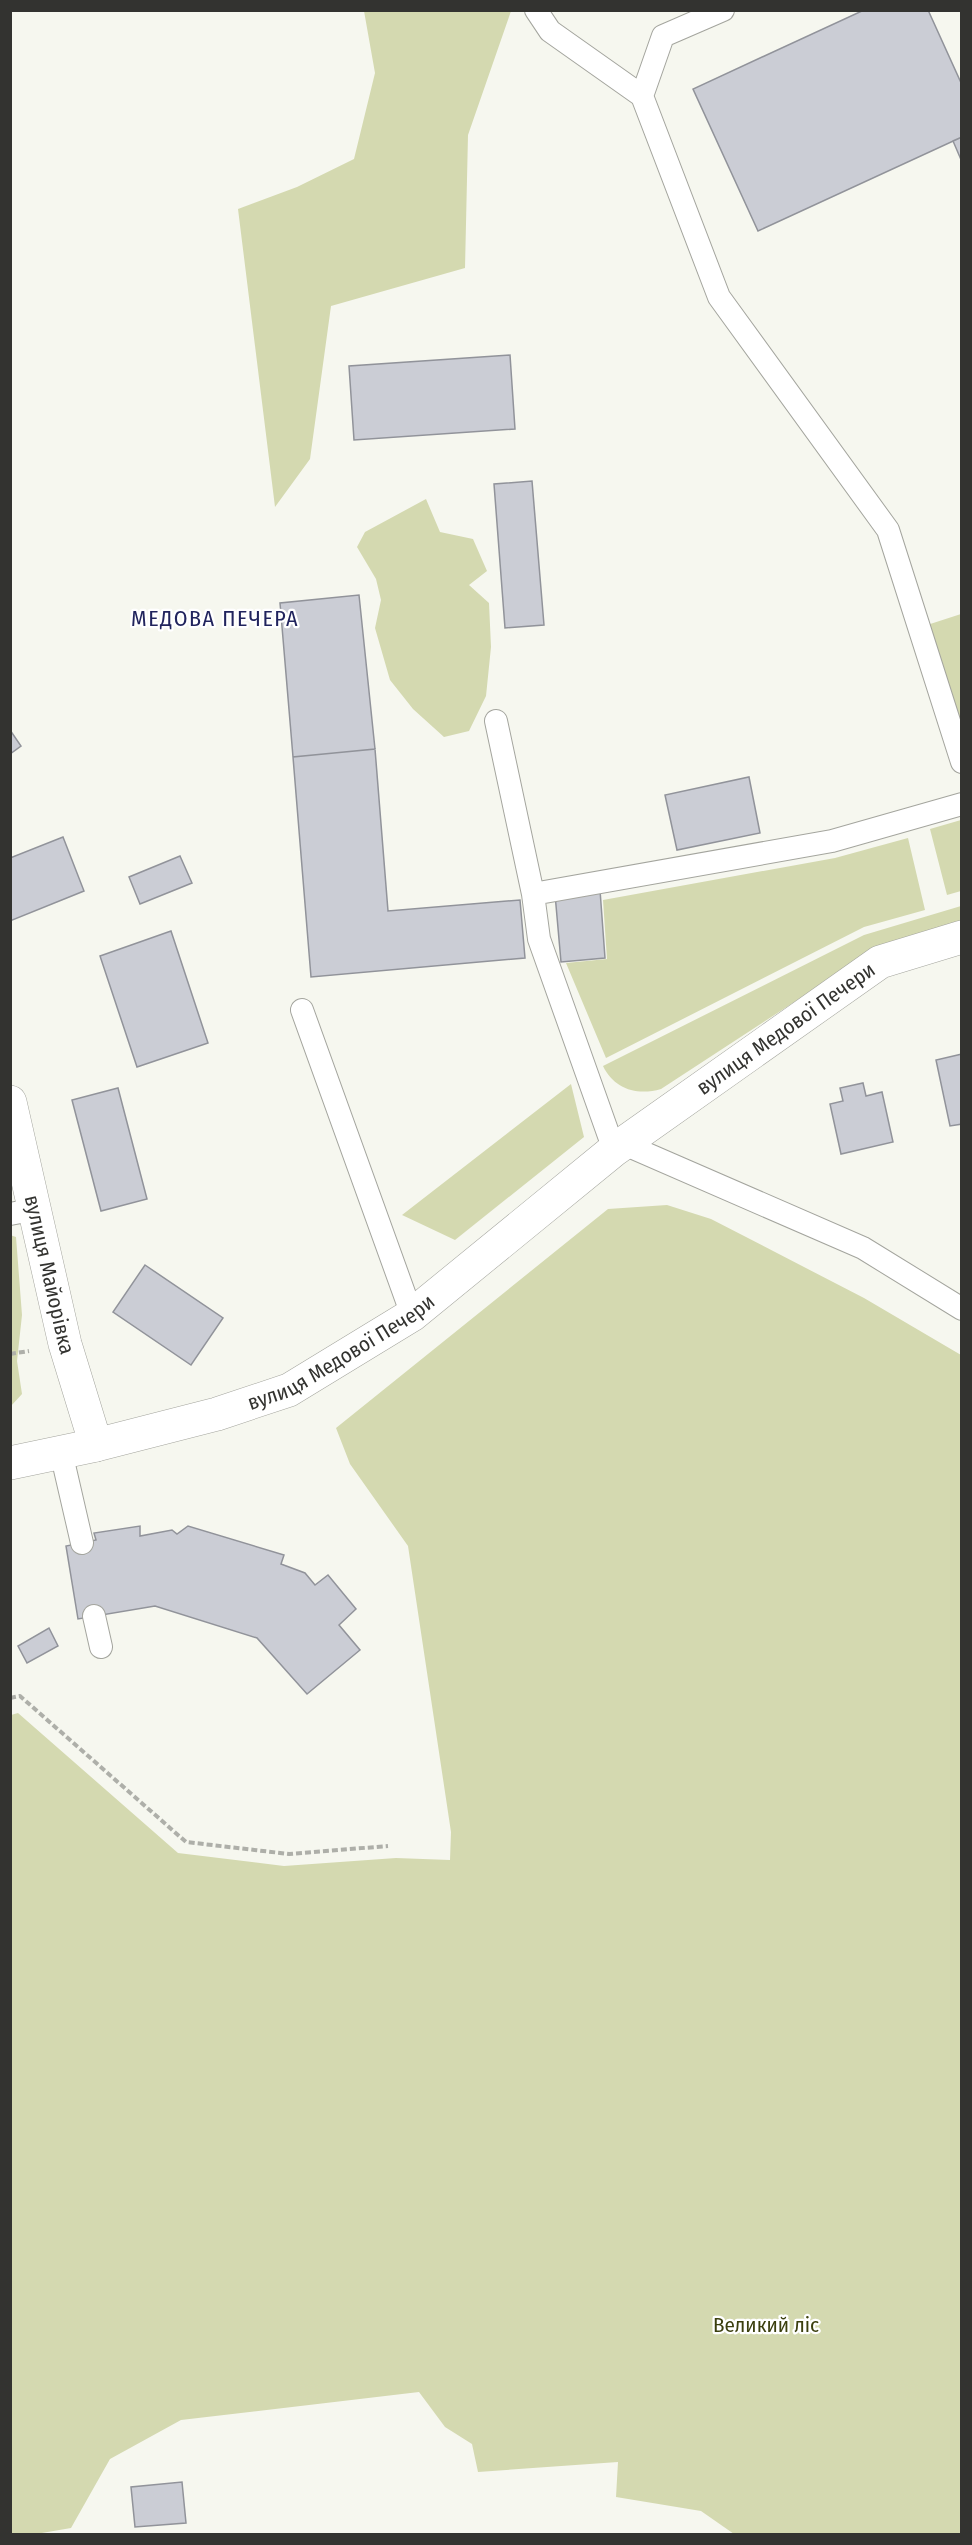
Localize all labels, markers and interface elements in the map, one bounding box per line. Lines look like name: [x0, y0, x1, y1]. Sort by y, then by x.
district label: МЕДОВА ПЕЧЕРА: [131, 605, 299, 632]
street label: вулиця Медової Печери: [692, 957, 880, 1101]
street label: вулиця Майорівка: [19, 1193, 80, 1357]
street label: вулиця Медової Печери: [244, 1289, 440, 1416]
park label: Великий ліс: [713, 2312, 819, 2338]

